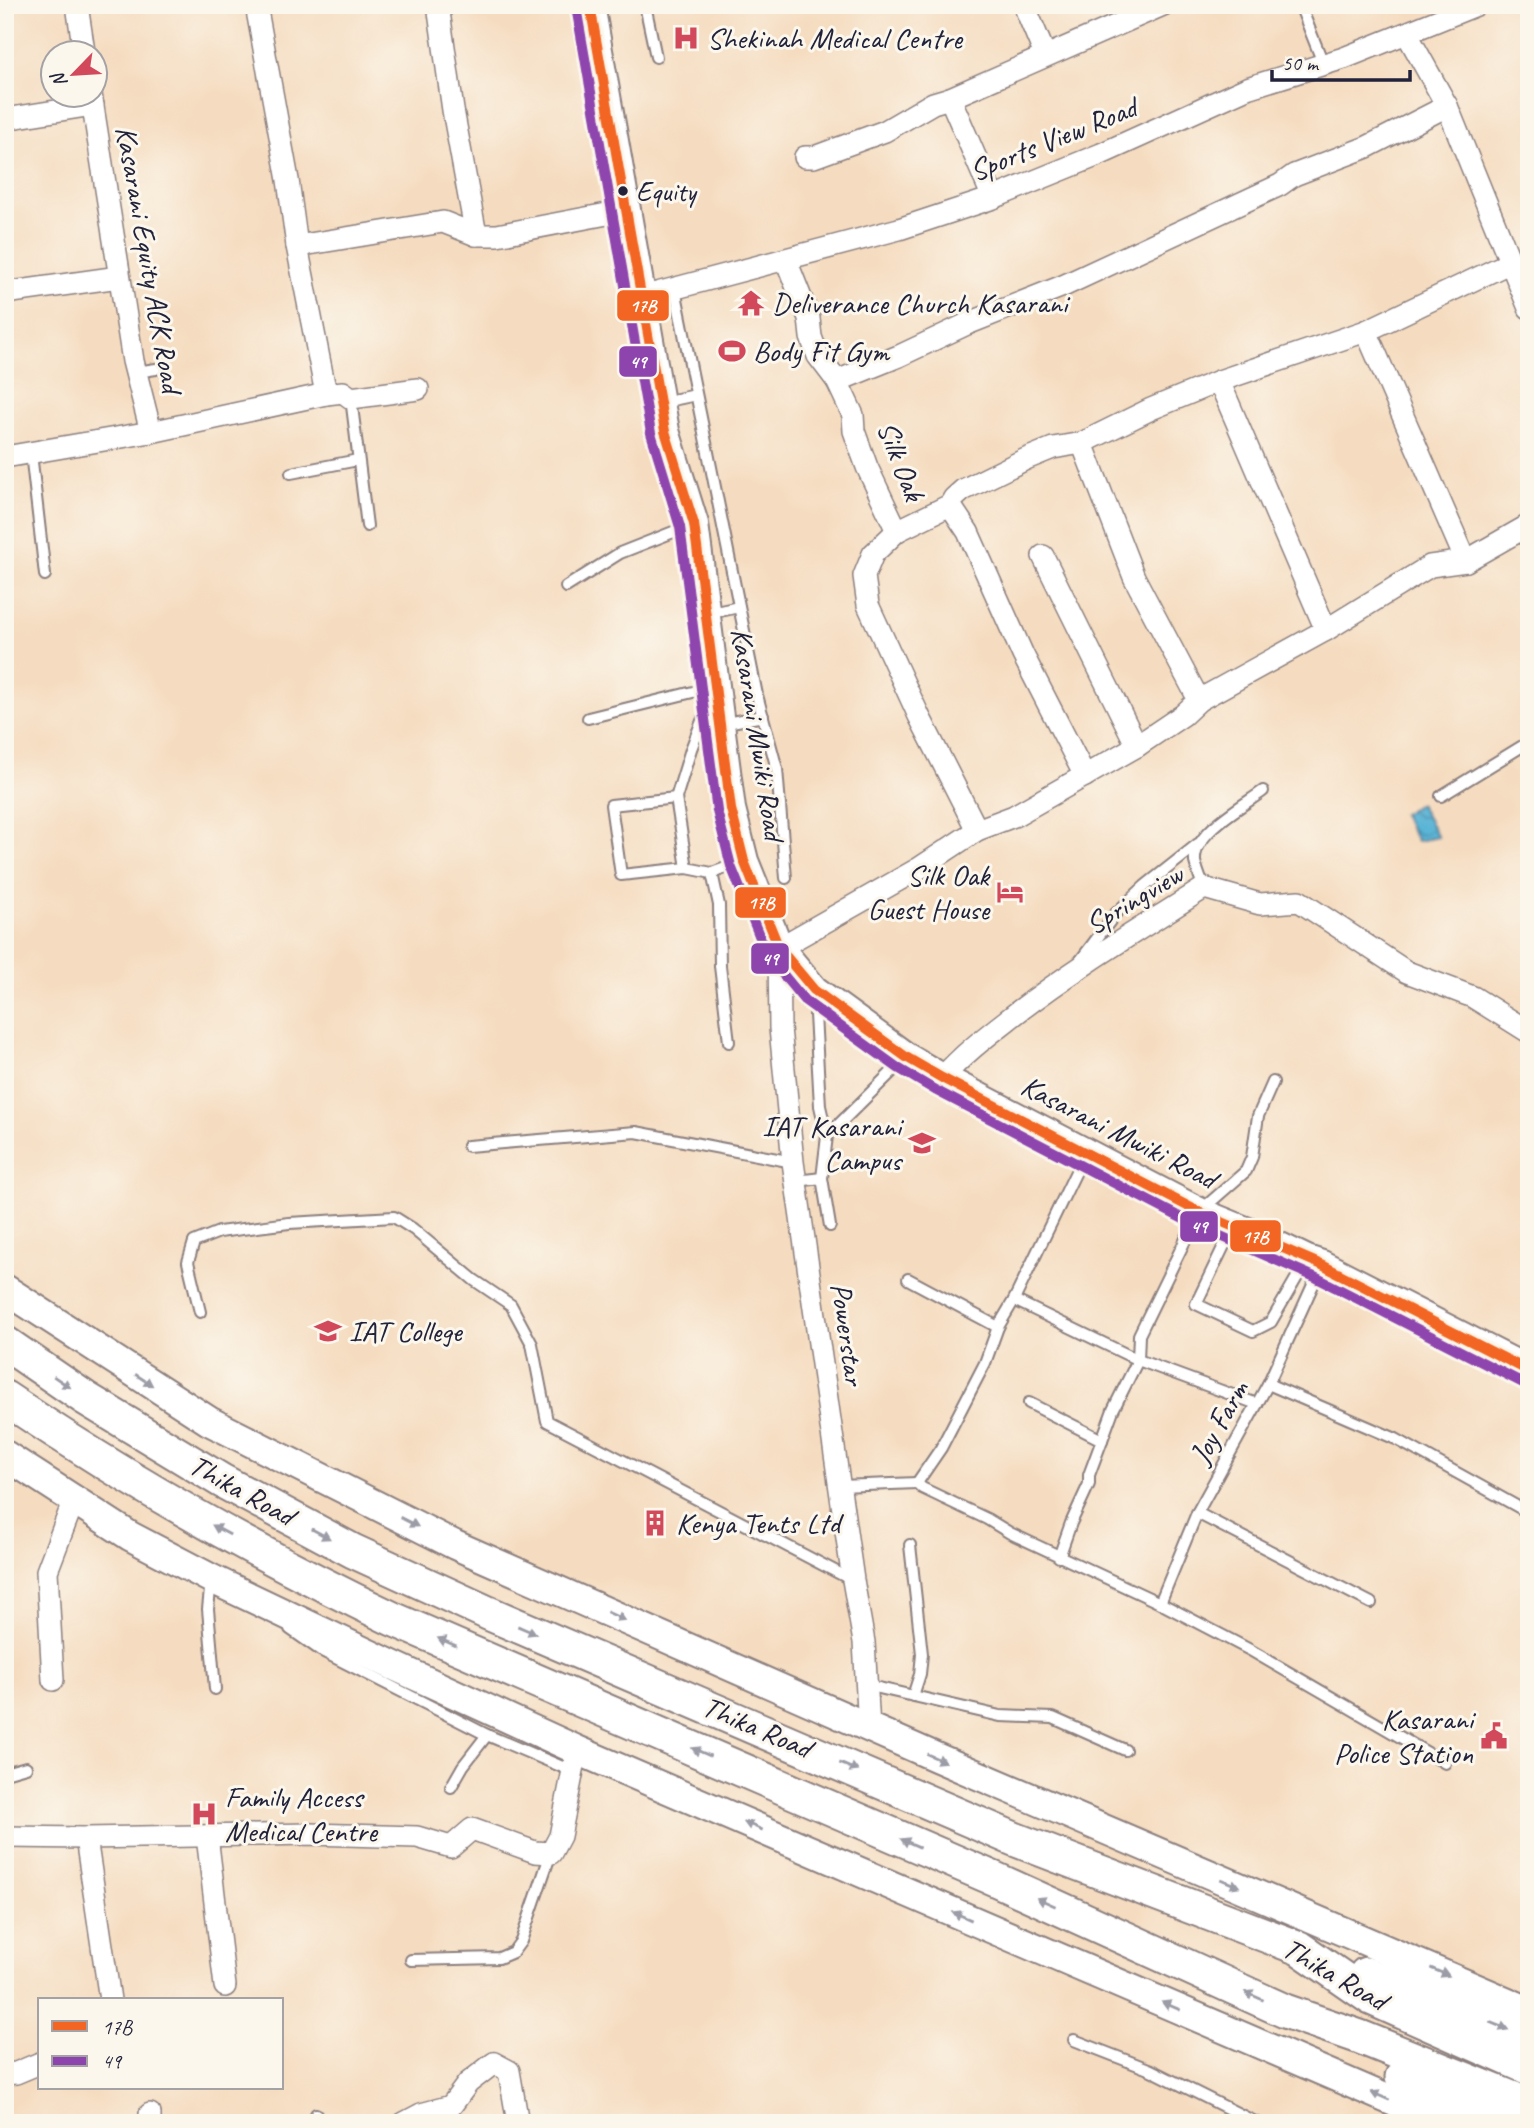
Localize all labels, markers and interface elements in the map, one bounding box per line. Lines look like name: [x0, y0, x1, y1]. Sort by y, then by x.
place label: Shekinah Medical Centre: [707, 19, 964, 57]
hospital icon: Shekinah Medical Centre: [671, 23, 701, 53]
north arrow: [38, 38, 108, 108]
scale bar: [1272, 38, 1410, 82]
text: 50 m: [1282, 50, 1320, 76]
text: N: [45, 67, 73, 91]
street label: Sports View Road: [964, 87, 1146, 190]
street label: Kasarani Equity ACK Road: [107, 123, 192, 399]
place label: Equity: [636, 174, 698, 209]
marker: Equity: [616, 184, 630, 198]
place label: Deliverance Church Kasarani: [772, 284, 1071, 322]
temple icon: Deliverance Church Kasarani: [736, 288, 766, 318]
line badge: 17B: [616, 289, 670, 322]
text: 17B: [630, 294, 659, 318]
place label: Body Fit Gym: [753, 332, 890, 370]
sports icon: Body Fit Gym: [717, 336, 747, 366]
line badge: 49: [618, 345, 658, 378]
text: 49: [630, 350, 649, 374]
street label: Silk Oak: [869, 416, 934, 508]
street label: Kasarani Mwiki Road: [722, 625, 794, 847]
street label: Springview: [1078, 854, 1192, 943]
place label: Silk Oak Guest House: [868, 856, 991, 928]
hotel icon: Silk Oak Guest House: [995, 877, 1025, 907]
line badge: 17B: [734, 886, 787, 919]
text: 17B: [748, 891, 777, 915]
line badge: 49: [750, 942, 790, 975]
text: 49: [762, 947, 781, 971]
street label: Kasarani Mwiki Road: [1015, 1066, 1227, 1200]
place label: IAT Kasarani Campus: [762, 1107, 904, 1179]
school or university icon: IAT Kasarani Campus: [907, 1128, 937, 1158]
line badge: 49: [1179, 1210, 1219, 1243]
text: 49: [1191, 1215, 1210, 1239]
line badge: 17B: [1229, 1219, 1282, 1253]
text: 17B: [1242, 1225, 1271, 1249]
street label: Powerstar: [822, 1281, 874, 1390]
place label: IAT College: [349, 1312, 464, 1350]
school or university icon: IAT College: [313, 1316, 343, 1346]
one-way arrow: [135, 1373, 154, 1386]
street label: Joy Farm: [1180, 1373, 1258, 1472]
one-way arrow: [53, 1375, 71, 1389]
street label: Thika Road: [183, 1446, 305, 1536]
place label: Kenya Tents Ltd: [676, 1504, 844, 1542]
building icon: Kenya Tents Ltd: [640, 1508, 670, 1538]
one-way arrow: [399, 1516, 419, 1527]
one-way arrow: [212, 1524, 231, 1536]
one-way arrow: [311, 1528, 331, 1540]
one-way arrow: [606, 1611, 627, 1622]
one-way arrow: [517, 1625, 538, 1636]
one-way arrow: [437, 1636, 457, 1648]
street label: Thika Road: [697, 1687, 821, 1769]
place label: Kasarani Police Station: [1334, 1700, 1476, 1772]
public building icon: Kasarani Police Station: [1479, 1721, 1509, 1751]
one-way arrow: [691, 1746, 711, 1758]
one-way arrow: [926, 1753, 947, 1764]
one-way arrow: [839, 1762, 860, 1773]
place label: Family Access Medical Centre: [225, 1778, 379, 1850]
hospital icon: Family Access Medical Centre: [189, 1799, 219, 1829]
one-way arrow: [743, 1820, 763, 1832]
one-way arrow: [899, 1837, 920, 1848]
one-way arrow: [1220, 1878, 1241, 1889]
one-way arrow: [1036, 1897, 1057, 1908]
one-way arrow: [952, 1910, 972, 1922]
street label: Thika Road: [1276, 1929, 1398, 2021]
one-way arrow: [1430, 1966, 1450, 1978]
one-way arrow: [1243, 1991, 1264, 2002]
legend: [38, 1998, 284, 2090]
one-way arrow: [1161, 2000, 1181, 2012]
text: 17B: [102, 2014, 134, 2040]
one-way arrow: [1489, 2020, 1509, 2032]
text: 49: [102, 2048, 122, 2074]
one-way arrow: [1370, 2090, 1390, 2102]

